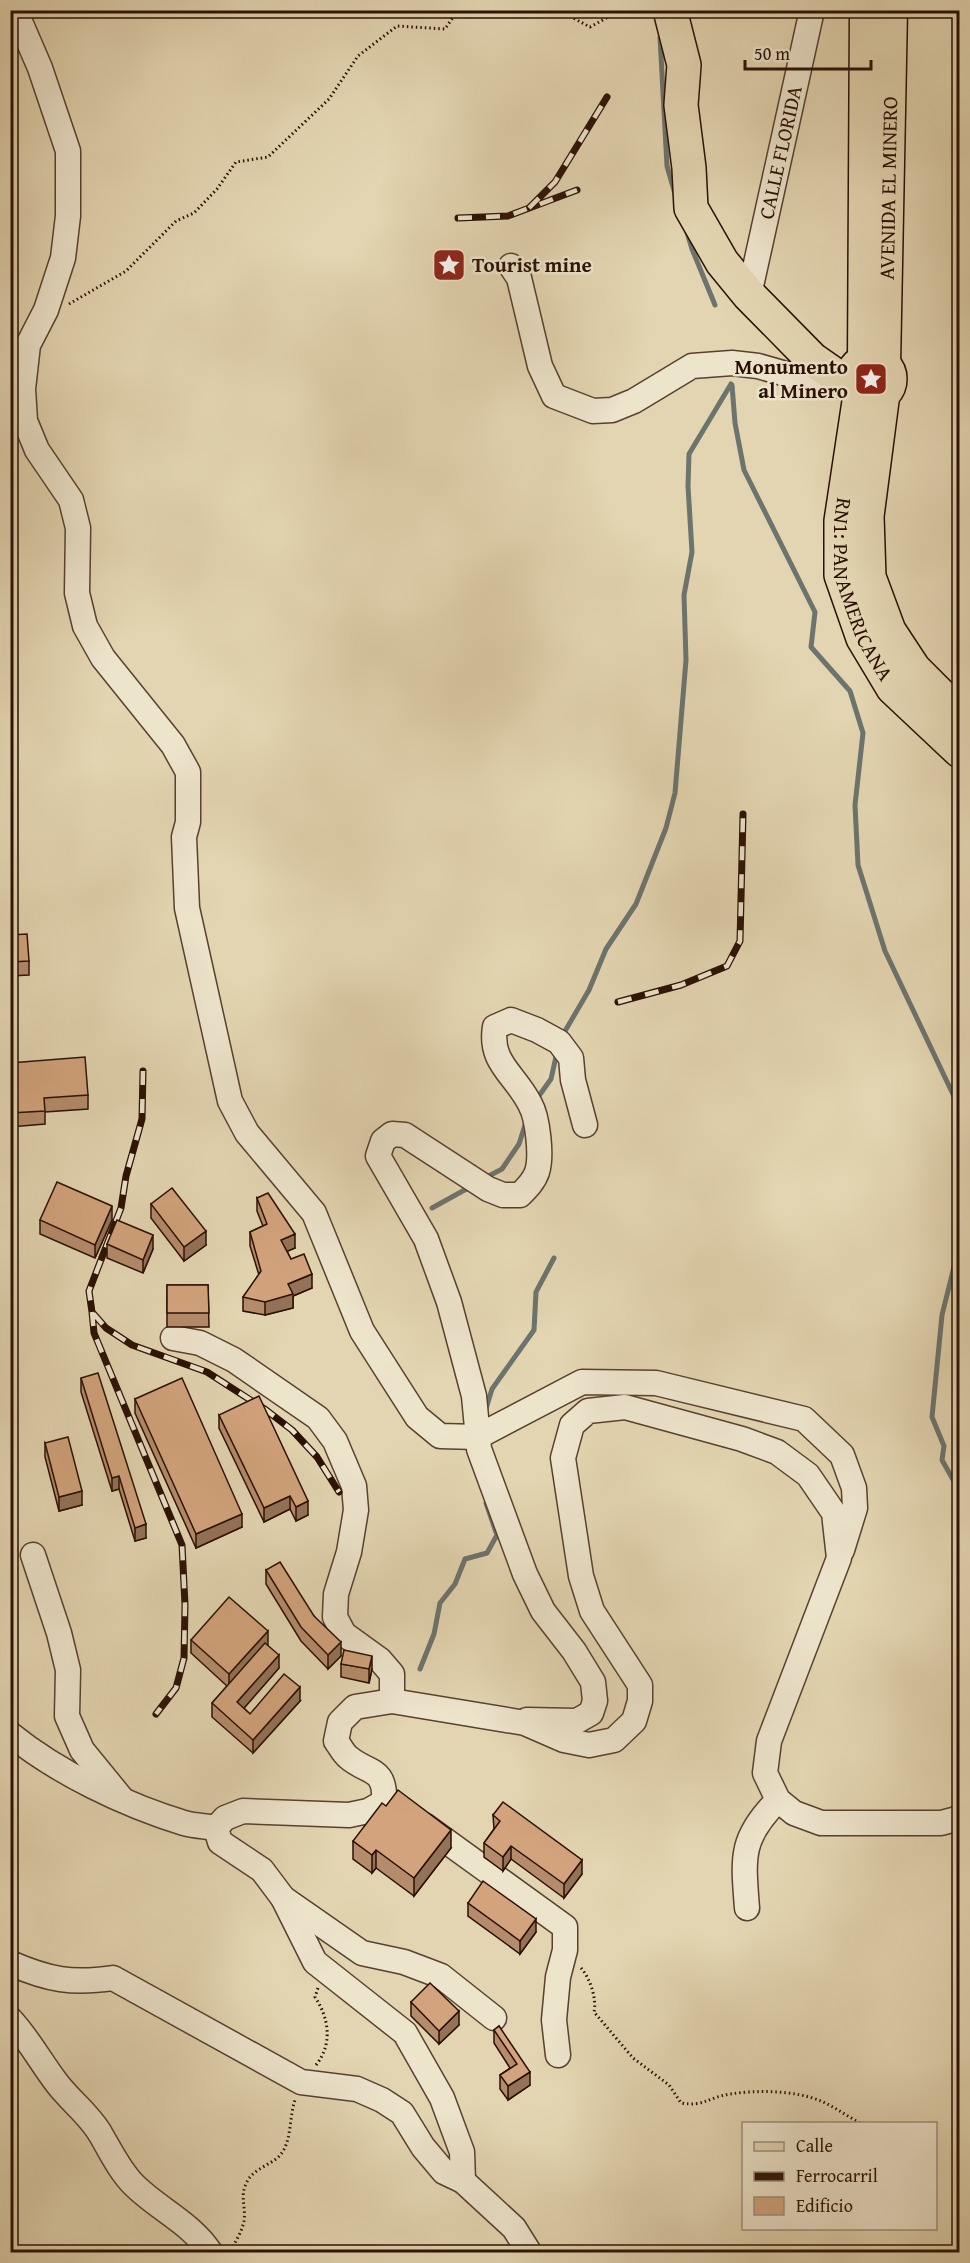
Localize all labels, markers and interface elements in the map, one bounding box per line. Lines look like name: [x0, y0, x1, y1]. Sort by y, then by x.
scale bar: [745, 33, 871, 71]
text: 50 m: [754, 40, 790, 67]
street label: CALLE FLORIDA: [750, 82, 810, 222]
street label: AVENIDA EL MINERO: [871, 96, 905, 280]
place icon: Tourist mine: [431, 247, 467, 283]
place label: Tourist mine: [472, 249, 592, 280]
place label: Monumento al Minero: [734, 351, 848, 406]
place icon: Monumento al Minero: [853, 361, 889, 397]
street label: RN1: PANAMERICANA: [826, 496, 901, 687]
legend: [742, 2122, 937, 2230]
text: Calle: [796, 2132, 833, 2159]
text: Ferrocarril: [796, 2162, 878, 2189]
text: Edificio: [796, 2192, 853, 2219]

